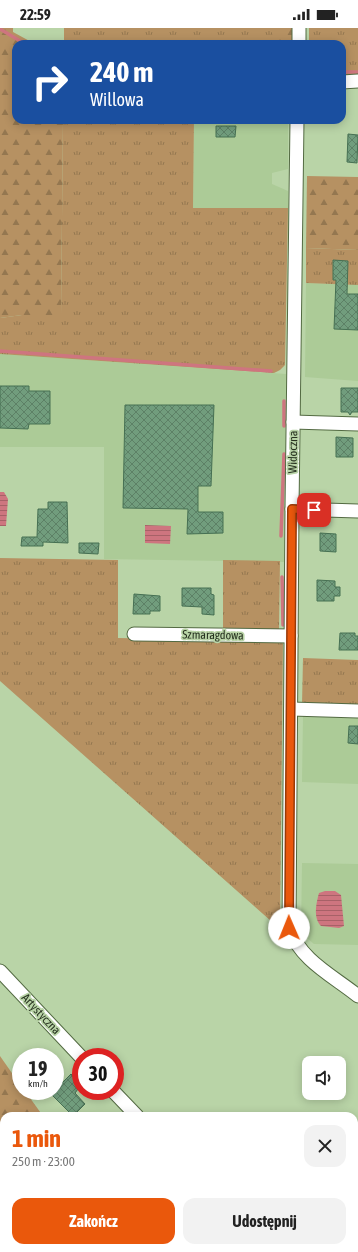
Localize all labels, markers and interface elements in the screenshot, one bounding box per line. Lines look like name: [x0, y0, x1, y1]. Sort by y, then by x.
text: 22:59: [20, 6, 51, 23]
icon: right: [24, 56, 76, 108]
text: 240 m: [90, 56, 153, 88]
text: Willowa: [90, 89, 144, 110]
street label: Widoczna: [286, 430, 300, 474]
pin: [297, 493, 331, 527]
icon: arrive: [303, 499, 325, 521]
street label: Szmaragdowa: [182, 627, 244, 643]
position arrow: [268, 907, 310, 949]
street label: Artystyczna: [19, 991, 63, 1037]
speed limit sign: 30: [72, 1048, 124, 1100]
map controls: [302, 1056, 346, 1100]
button: sound: [302, 1056, 346, 1100]
text: 19: [29, 1057, 47, 1080]
text: km/h: [28, 1078, 48, 1089]
text: 1 min: [12, 1125, 61, 1152]
button: close: [304, 1125, 346, 1167]
text: 250 m · 23:00: [12, 1154, 75, 1169]
button: Zakończ: [12, 1198, 175, 1244]
button: Udostępnij: [183, 1198, 346, 1244]

